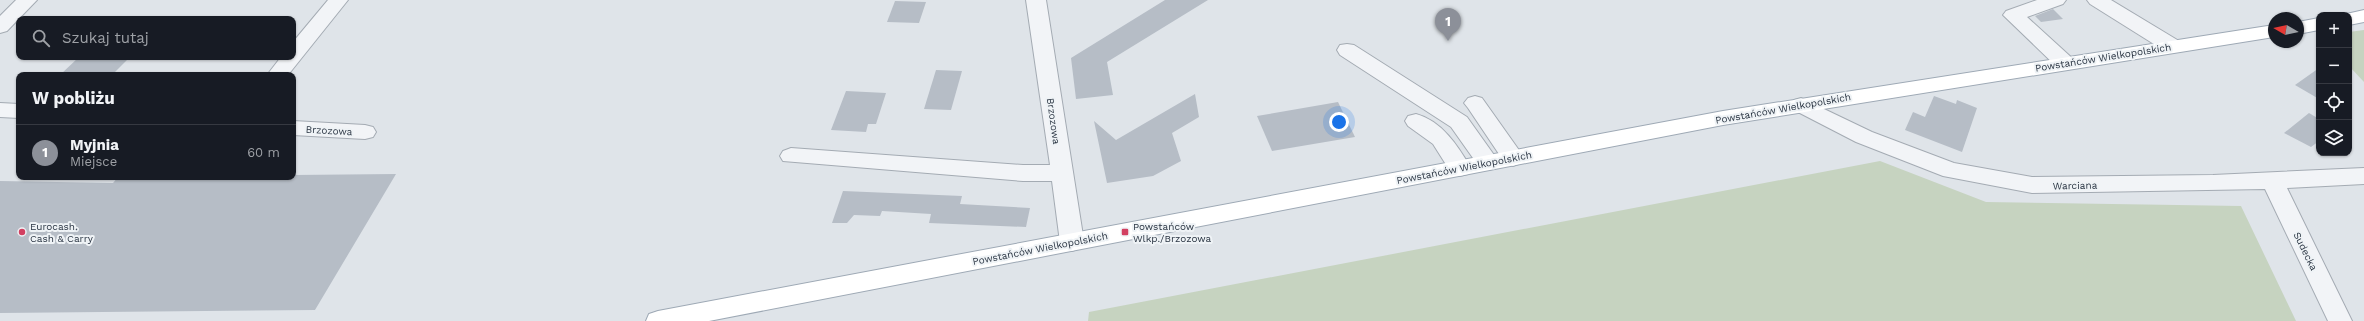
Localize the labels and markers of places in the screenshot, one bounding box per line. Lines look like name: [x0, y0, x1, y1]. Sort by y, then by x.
pin: 1: [1435, 8, 1461, 41]
place label: Eurocash. Cash & Carry: [30, 221, 94, 244]
place label: Powstańców Wlkp./Brzozowa: [1133, 221, 1212, 244]
marker: Eurocash. Cash & Carry: [17, 227, 27, 237]
marker: Powstańców Wlkp./Brzozowa: [1120, 227, 1130, 237]

